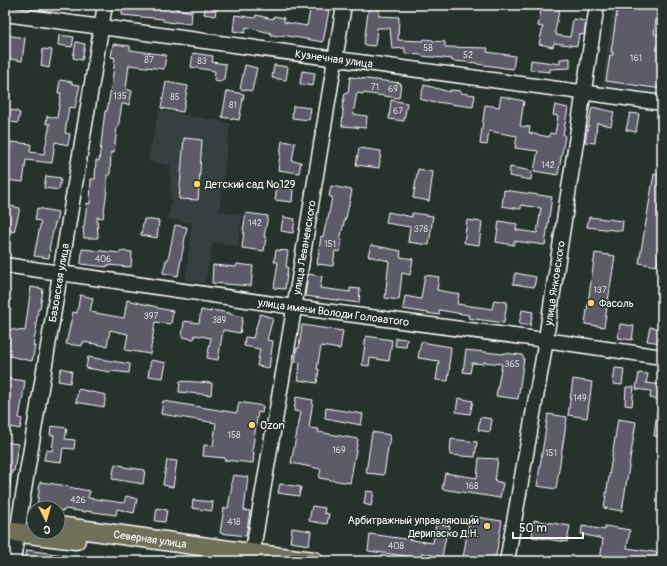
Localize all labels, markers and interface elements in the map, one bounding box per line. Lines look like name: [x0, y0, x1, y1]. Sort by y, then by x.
house number: 58: [423, 43, 433, 54]
street label: Кузнечная улица: [294, 47, 374, 71]
house number: 52: [463, 50, 473, 61]
house number: 161: [630, 53, 642, 64]
house number: 87: [144, 55, 154, 66]
house number: 83: [197, 56, 207, 67]
house number: 71: [371, 82, 379, 93]
house number: 69: [388, 84, 398, 95]
house number: 135: [113, 91, 127, 102]
house number: 85: [170, 92, 180, 103]
house number: 81: [229, 100, 237, 111]
house number: 67: [393, 106, 403, 117]
house number: 142: [541, 160, 555, 171]
place label: Детский сад №129: [204, 178, 296, 191]
marker: Детский сад №129: [192, 179, 202, 189]
street label: улица Леваневского: [290, 199, 319, 297]
house number: 142: [248, 218, 262, 229]
house number: 378: [414, 224, 429, 235]
house number: 151: [324, 239, 336, 250]
street label: улица Янковского: [542, 240, 568, 327]
street label: Базовская улица: [46, 242, 72, 323]
house number: 406: [95, 254, 111, 265]
house number: 137: [593, 285, 607, 296]
street label: улица имени Володи Головатого: [256, 296, 410, 329]
place label: Фасоль: [599, 297, 634, 310]
marker: Фасоль: [586, 298, 596, 308]
house number: 397: [144, 311, 158, 322]
house number: 389: [212, 315, 226, 326]
house number: 365: [504, 359, 520, 370]
house number: 149: [573, 393, 587, 404]
place label: Ozon: [260, 419, 285, 432]
marker: Ozon: [247, 420, 257, 430]
house number: 158: [228, 430, 241, 441]
house number: 169: [332, 445, 346, 456]
house number: 151: [545, 448, 557, 459]
house number: 168: [465, 481, 479, 492]
house number: 426: [70, 495, 86, 506]
north arrow: [26, 500, 66, 540]
place label: Арбитражный управляющий Дерипаско Д.Н.: [348, 514, 479, 540]
scale bar: [513, 514, 583, 540]
house number: 418: [227, 517, 241, 528]
marker: Арбитражный управляющий Дерипаско Д.Н.: [482, 521, 492, 531]
text: 50 m: [519, 521, 547, 536]
text: С: [43, 523, 51, 536]
street label: Северная улица: [113, 528, 188, 551]
house number: 408: [388, 541, 404, 552]

